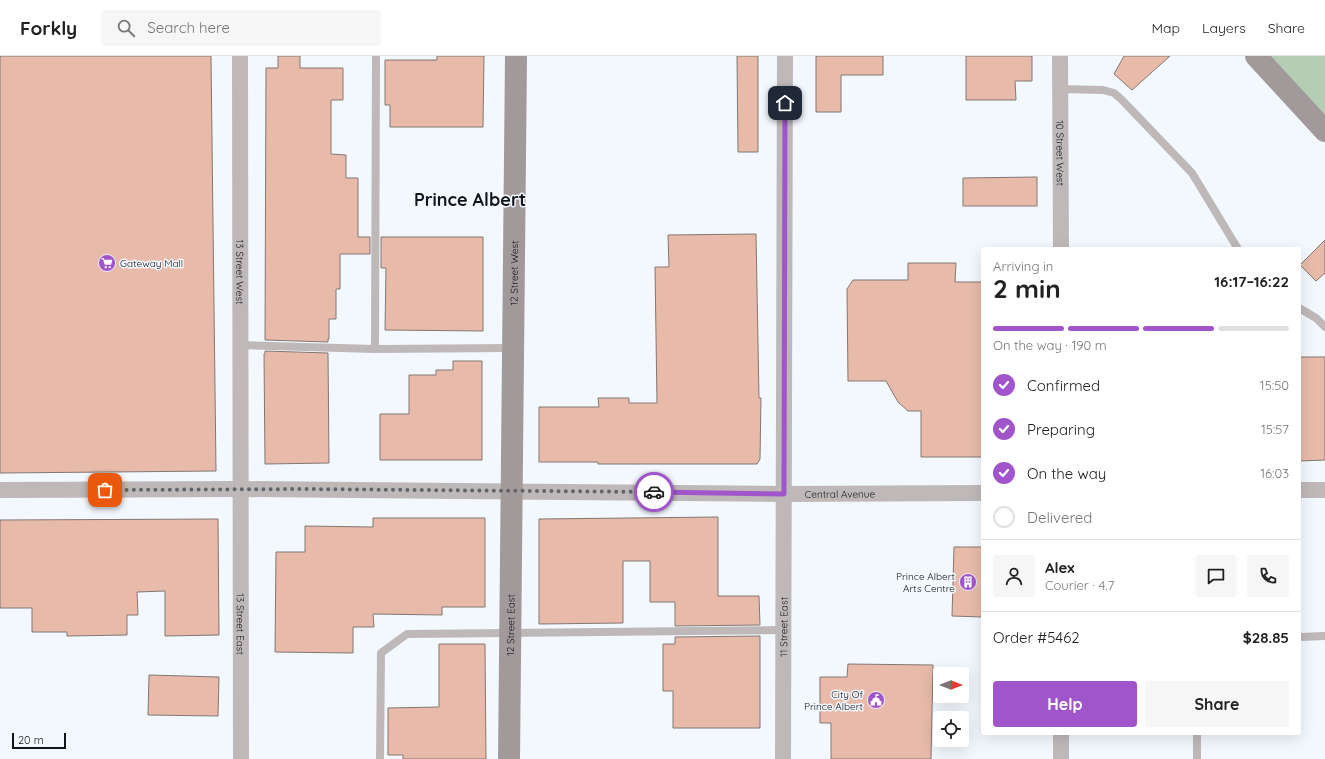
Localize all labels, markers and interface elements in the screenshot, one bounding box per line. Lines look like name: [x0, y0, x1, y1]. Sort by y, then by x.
search box: [101, 10, 381, 46]
text: Forkly: [20, 16, 77, 40]
icon: search: [115, 17, 137, 39]
text: Search here: [147, 18, 230, 37]
text: Map: [1151, 19, 1180, 37]
text: Layers: [1202, 19, 1246, 37]
text: Share: [1268, 19, 1305, 37]
pin: [768, 86, 802, 120]
icon: home: [774, 92, 796, 114]
street label: 10 Street West: [1054, 120, 1067, 187]
district label: Prince Albert: [414, 188, 526, 211]
street label: 13 Street West: [234, 239, 247, 305]
street label: 12 Street West: [507, 240, 521, 306]
supermarket icon: Gateway Mall: [97, 253, 117, 273]
place label: Gateway Mall: [120, 257, 183, 270]
text: Arriving in: [993, 258, 1053, 274]
text: 2 min: [993, 272, 1061, 305]
text: 16:17–16:22: [1214, 272, 1289, 291]
text: On the way · 190 m: [993, 337, 1107, 353]
icon: check: [993, 374, 1015, 396]
text: Confirmed: [1027, 376, 1100, 395]
text: 15:50: [1260, 377, 1289, 393]
icon: check: [993, 418, 1015, 440]
text: Preparing: [1027, 420, 1095, 439]
text: 15:57: [1261, 421, 1289, 437]
icon: check: [993, 462, 1015, 484]
text: On the way: [1027, 464, 1106, 483]
text: 16:03: [1260, 465, 1289, 481]
courier: [634, 472, 674, 512]
pin: [88, 473, 122, 507]
icon: bag: [94, 479, 116, 501]
icon: car: [643, 481, 665, 503]
street label: Central Avenue: [805, 487, 876, 500]
text: Delivered: [1027, 508, 1092, 527]
button: person: [993, 555, 1035, 597]
button: chat: [1195, 555, 1237, 597]
button: phone: [1247, 555, 1289, 597]
text: Alex: [1045, 558, 1075, 577]
place label: Prince Albert Arts Centre: [896, 570, 956, 595]
building icon: Prince Albert Arts Centre: [958, 572, 978, 592]
text: Courier · 4.7: [1045, 577, 1114, 593]
street label: 13 Street East: [234, 593, 247, 655]
street label: 12 Street East: [504, 593, 517, 656]
street label: 11 Street East: [777, 596, 790, 657]
text: Order #5462: [993, 628, 1080, 647]
text: $28.85: [1243, 628, 1289, 647]
north arrow: [933, 667, 969, 703]
map controls: [933, 667, 969, 747]
button: Help: [993, 681, 1137, 727]
button: Share: [1145, 681, 1289, 727]
place label: City Of Prince Albert: [804, 688, 864, 713]
public building icon: City Of Prince Albert: [866, 690, 886, 710]
button: locate: [933, 711, 969, 747]
scale bar: [12, 731, 66, 750]
text: 20 m: [18, 733, 44, 747]

